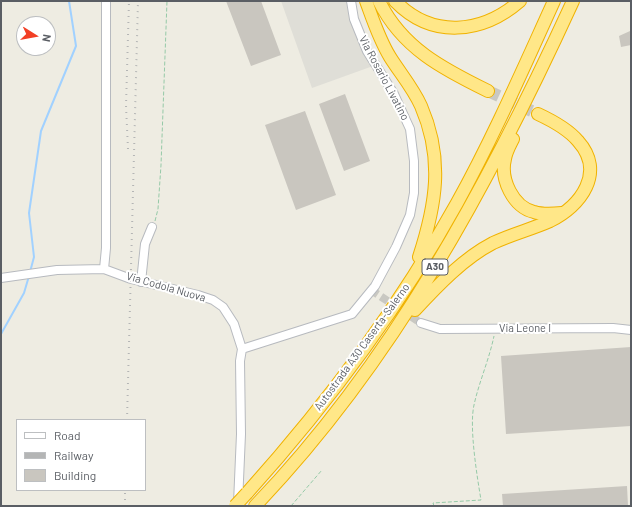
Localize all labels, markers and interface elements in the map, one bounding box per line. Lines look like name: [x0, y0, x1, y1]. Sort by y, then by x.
north arrow: [16, 16, 56, 56]
text: N: [40, 33, 54, 43]
street label: Via Rosario Livatino: [356, 33, 412, 123]
road number: A30: [422, 259, 448, 275]
street label: Via Codola Nuova: [125, 269, 207, 305]
street label: Autostrada A30 Caserta-Salerno: [312, 281, 412, 413]
street label: Via Leone I: [499, 321, 551, 335]
legend: [16, 419, 146, 491]
text: Road: [54, 428, 81, 442]
text: Railway: [54, 448, 93, 462]
text: Building: [54, 468, 96, 482]

